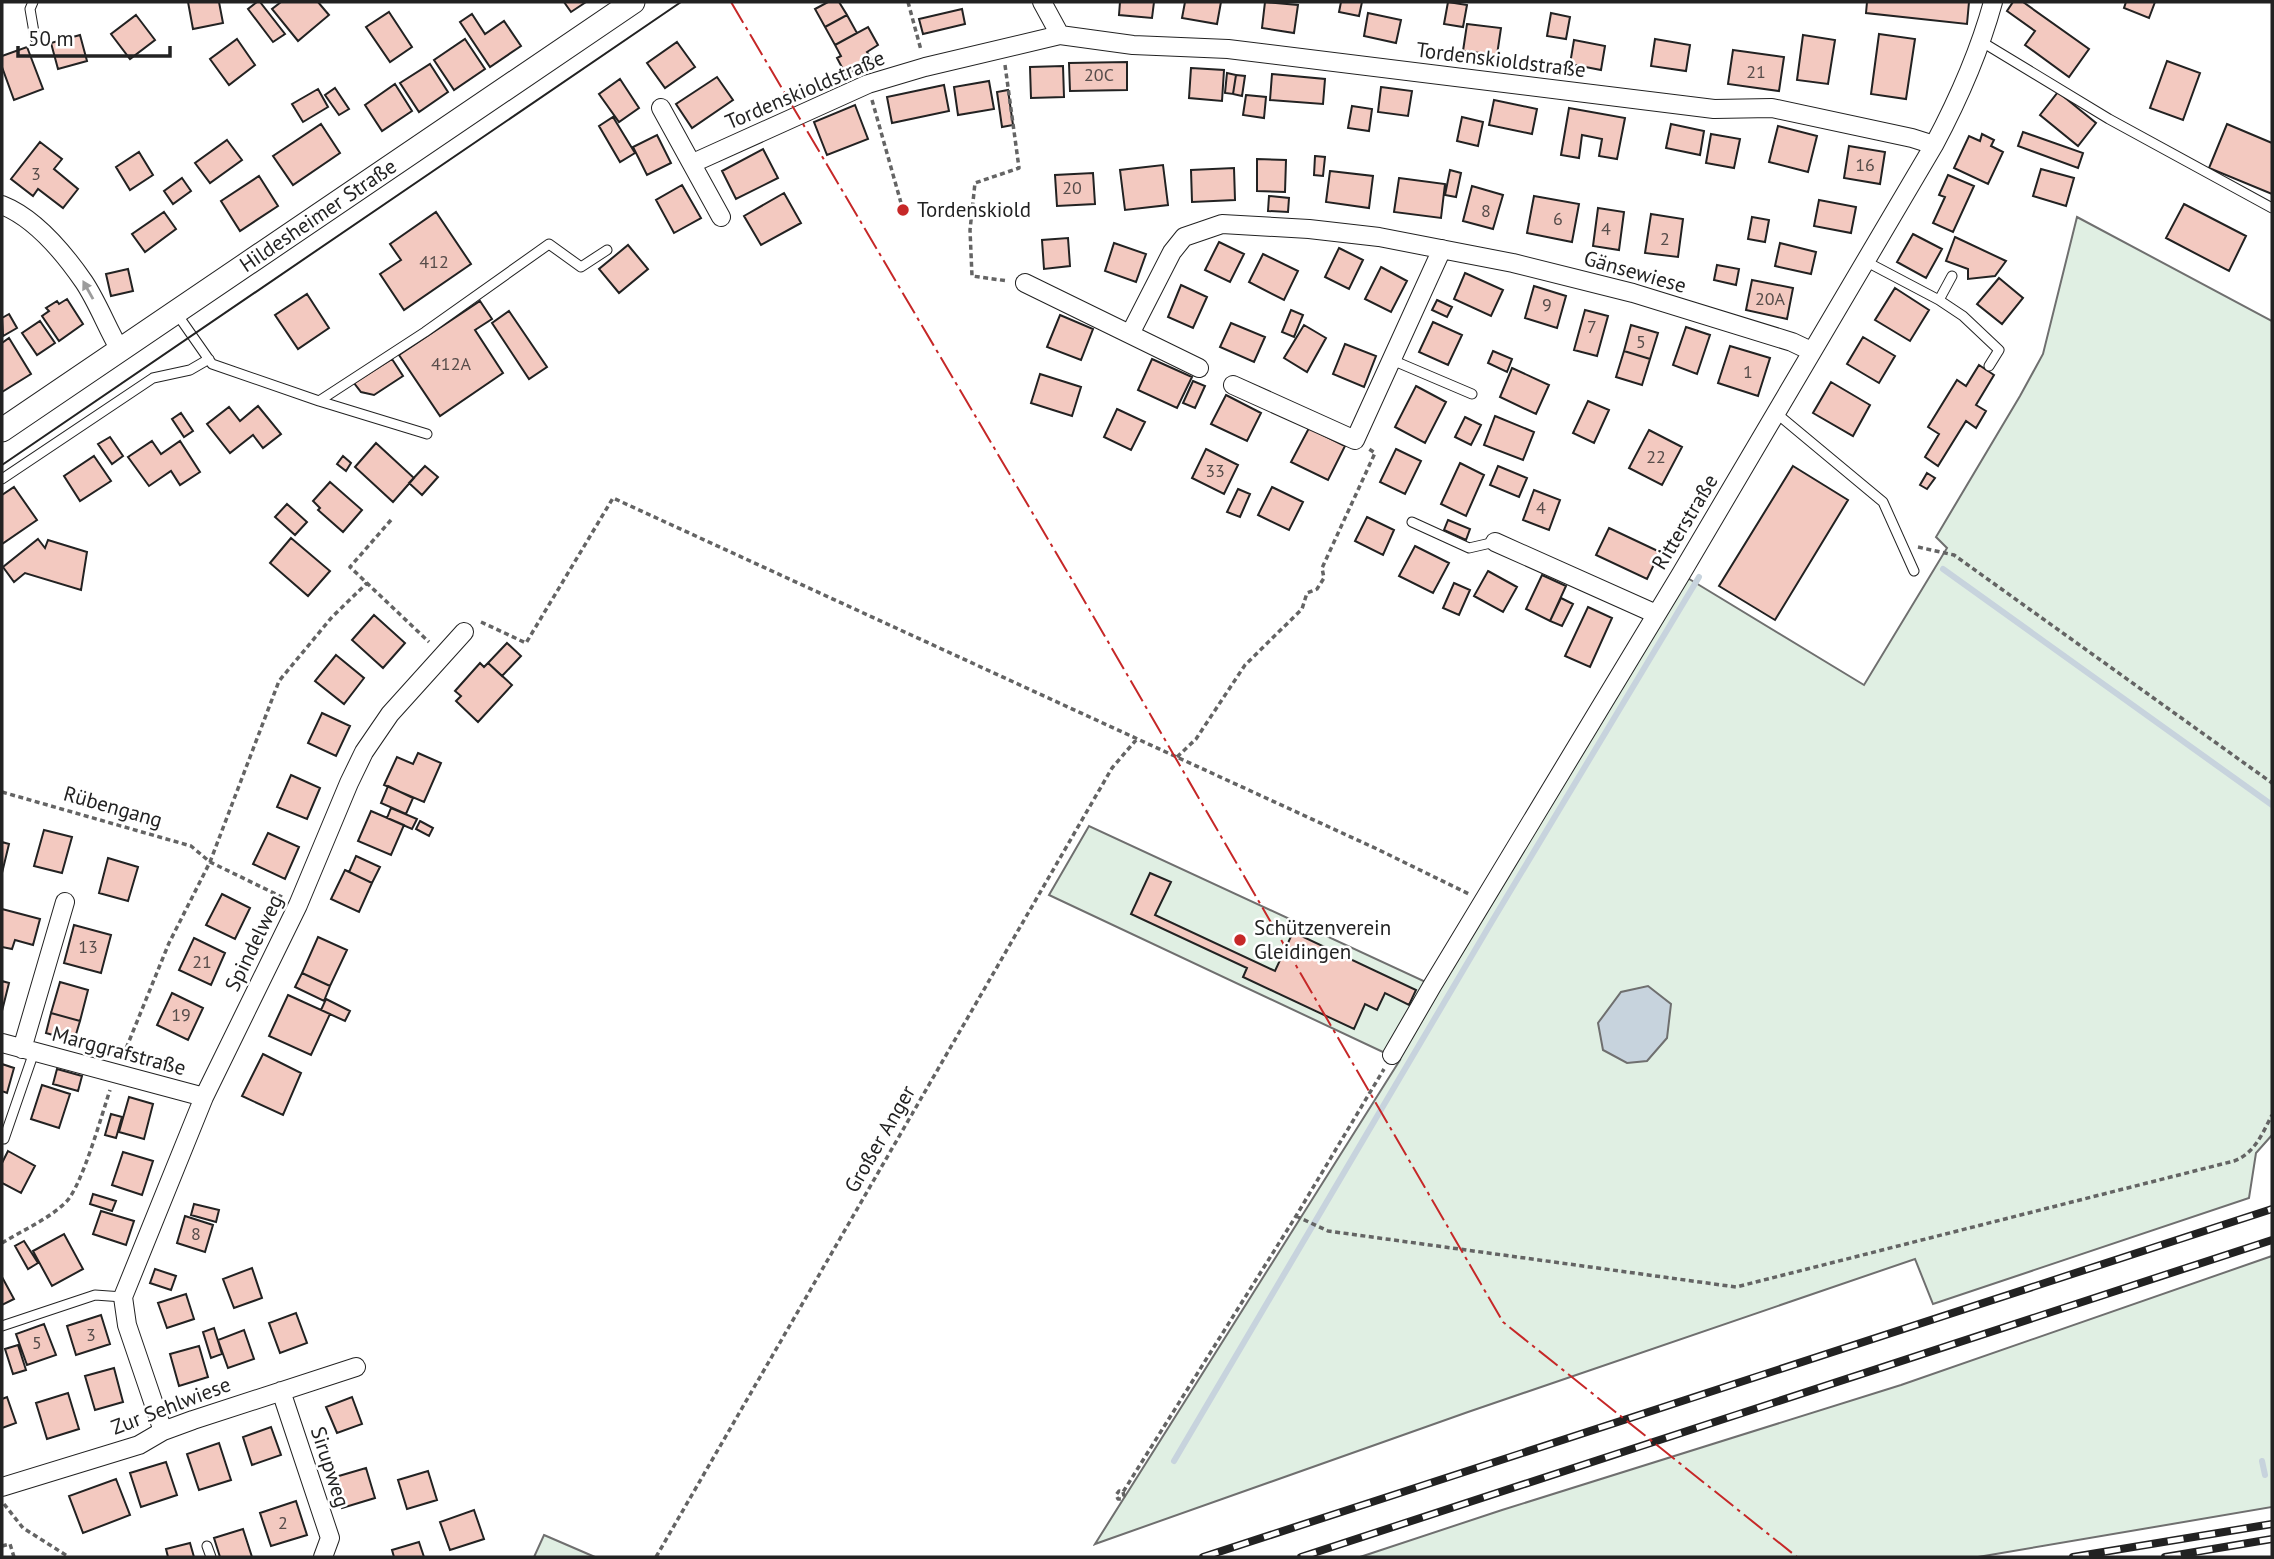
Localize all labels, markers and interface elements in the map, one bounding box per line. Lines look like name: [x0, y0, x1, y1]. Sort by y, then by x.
scale bar: [18, 14, 170, 58]
text: 50 m: [28, 25, 74, 52]
street label: Tordenskioldstraße: [1415, 36, 1587, 83]
street label: Tordenskioldstraße: [721, 44, 889, 135]
house number: 21: [1746, 60, 1766, 83]
house number: 20C: [1084, 63, 1114, 86]
street label: Hildesheimer Straße: [234, 152, 402, 278]
house number: 16: [1855, 153, 1875, 176]
house number: 3: [31, 162, 41, 185]
house number: 20: [1062, 176, 1082, 199]
place label: Tordenskiold: [917, 196, 1031, 223]
house number: 8: [1481, 199, 1491, 222]
marker: Tordenskiold: [895, 202, 911, 218]
house number: 6: [1553, 207, 1563, 230]
house number: 4: [1601, 217, 1611, 240]
house number: 2: [1660, 227, 1670, 250]
street label: Gänsewiese: [1581, 244, 1689, 299]
house number: 412: [419, 250, 449, 273]
one-way arrow: [82, 280, 94, 300]
house number: 20A: [1755, 287, 1786, 310]
house number: 9: [1542, 293, 1552, 316]
house number: 7: [1587, 315, 1597, 338]
house number: 5: [1636, 330, 1646, 353]
house number: 412A: [431, 352, 471, 375]
house number: 1: [1743, 360, 1753, 383]
house number: 22: [1646, 445, 1666, 468]
house number: 33: [1205, 459, 1225, 482]
street label: Ritterstraße: [1646, 469, 1724, 574]
house number: 4: [1536, 496, 1546, 519]
street label: Rübengang: [61, 780, 166, 833]
street label: Spindelweg: [218, 890, 289, 996]
place label: Schützenverein Gleidingen: [1254, 914, 1391, 965]
marker: Schützenverein Gleidingen: [1232, 932, 1248, 948]
house number: 13: [78, 935, 98, 958]
house number: 21: [192, 950, 212, 973]
house number: 19: [171, 1003, 191, 1026]
street label: Marggrafstraße: [49, 1020, 189, 1081]
street label: Großer Anger: [838, 1080, 921, 1197]
house number: 8: [191, 1222, 201, 1245]
house number: 3: [86, 1323, 96, 1346]
house number: 5: [32, 1331, 42, 1354]
street label: Zur Sehlwiese: [107, 1370, 234, 1441]
street label: Sirupweg: [305, 1423, 356, 1511]
house number: 2: [278, 1511, 288, 1534]

